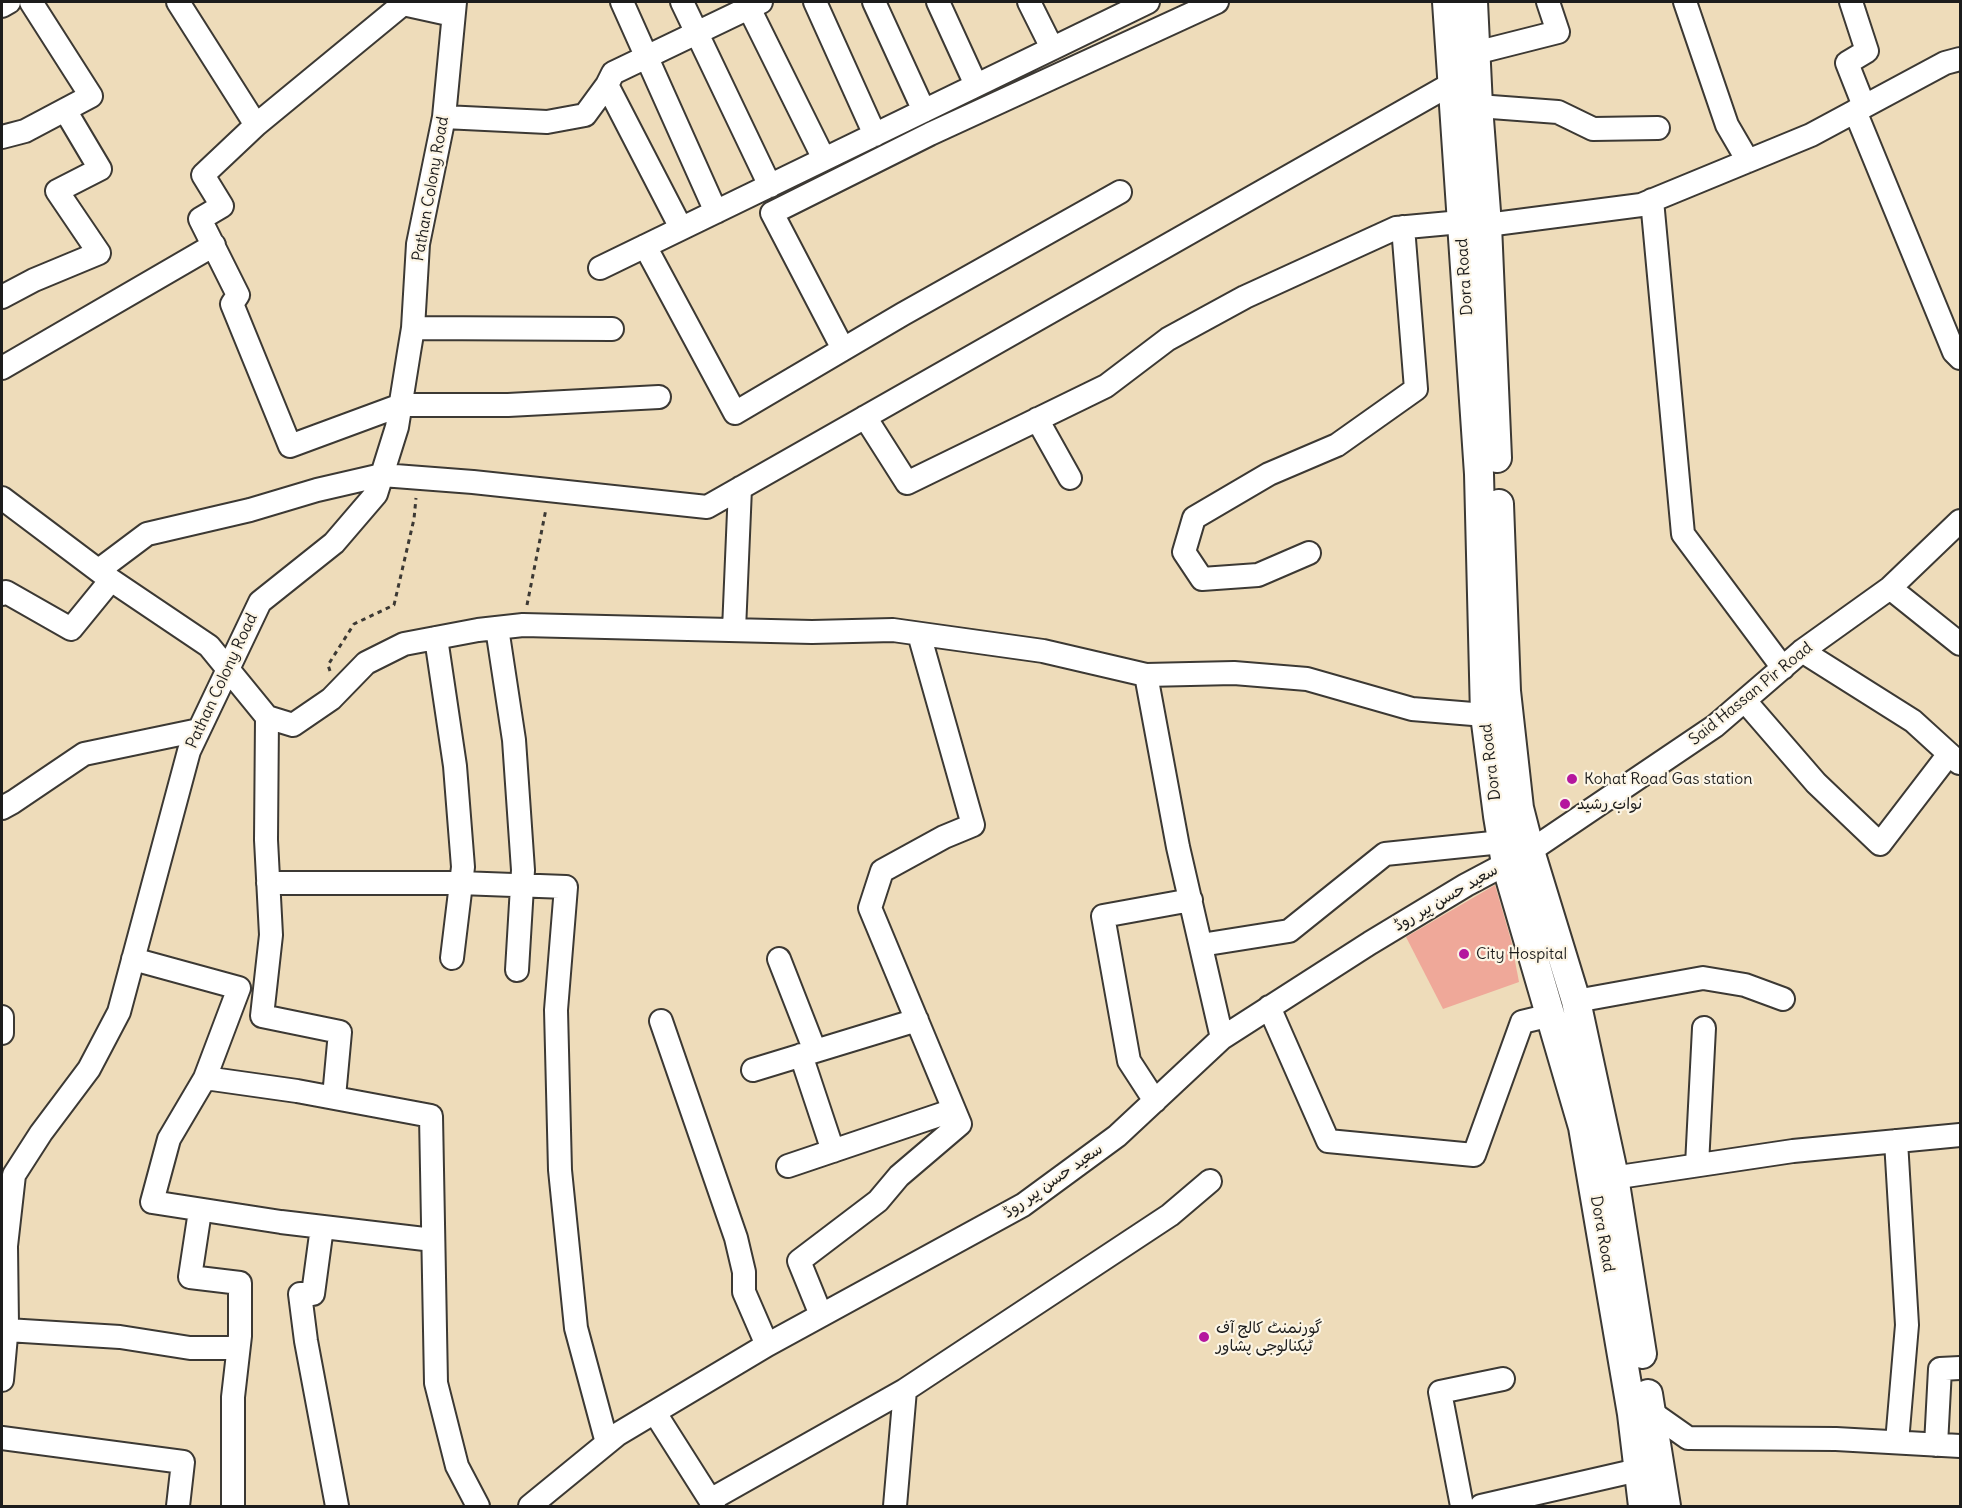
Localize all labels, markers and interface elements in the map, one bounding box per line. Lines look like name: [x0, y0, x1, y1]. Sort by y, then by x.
street label: Pathan Colony Road: [409, 115, 453, 263]
street label: Dora Road: [1453, 238, 1477, 316]
street label: Pathan Colony Road: [182, 610, 262, 752]
street label: Said Hassan Pir Road: [1685, 638, 1817, 750]
street label: Dora Road: [1477, 723, 1505, 801]
place label: Kohat Road Gas station: [1584, 769, 1752, 789]
marker: Kohat Road Gas station: [1565, 772, 1579, 786]
place label: نواب رشید: [1577, 794, 1642, 814]
marker: نواب رشید: [1558, 797, 1572, 811]
street label: سعید حسن پیر روڈ: [1390, 860, 1502, 936]
place label: City Hospital: [1476, 944, 1567, 964]
marker: City Hospital: [1457, 947, 1471, 961]
street label: سعید حسن پیر روڈ: [999, 1139, 1107, 1223]
street label: Dora Road: [1586, 1194, 1618, 1274]
place label: گورنمنٹ کالج آف ٹیکنالوجی پشاور: [1216, 1318, 1322, 1356]
marker: گورنمنٹ کالج آف ٹیکنالوجی پشاور: [1197, 1330, 1211, 1344]

